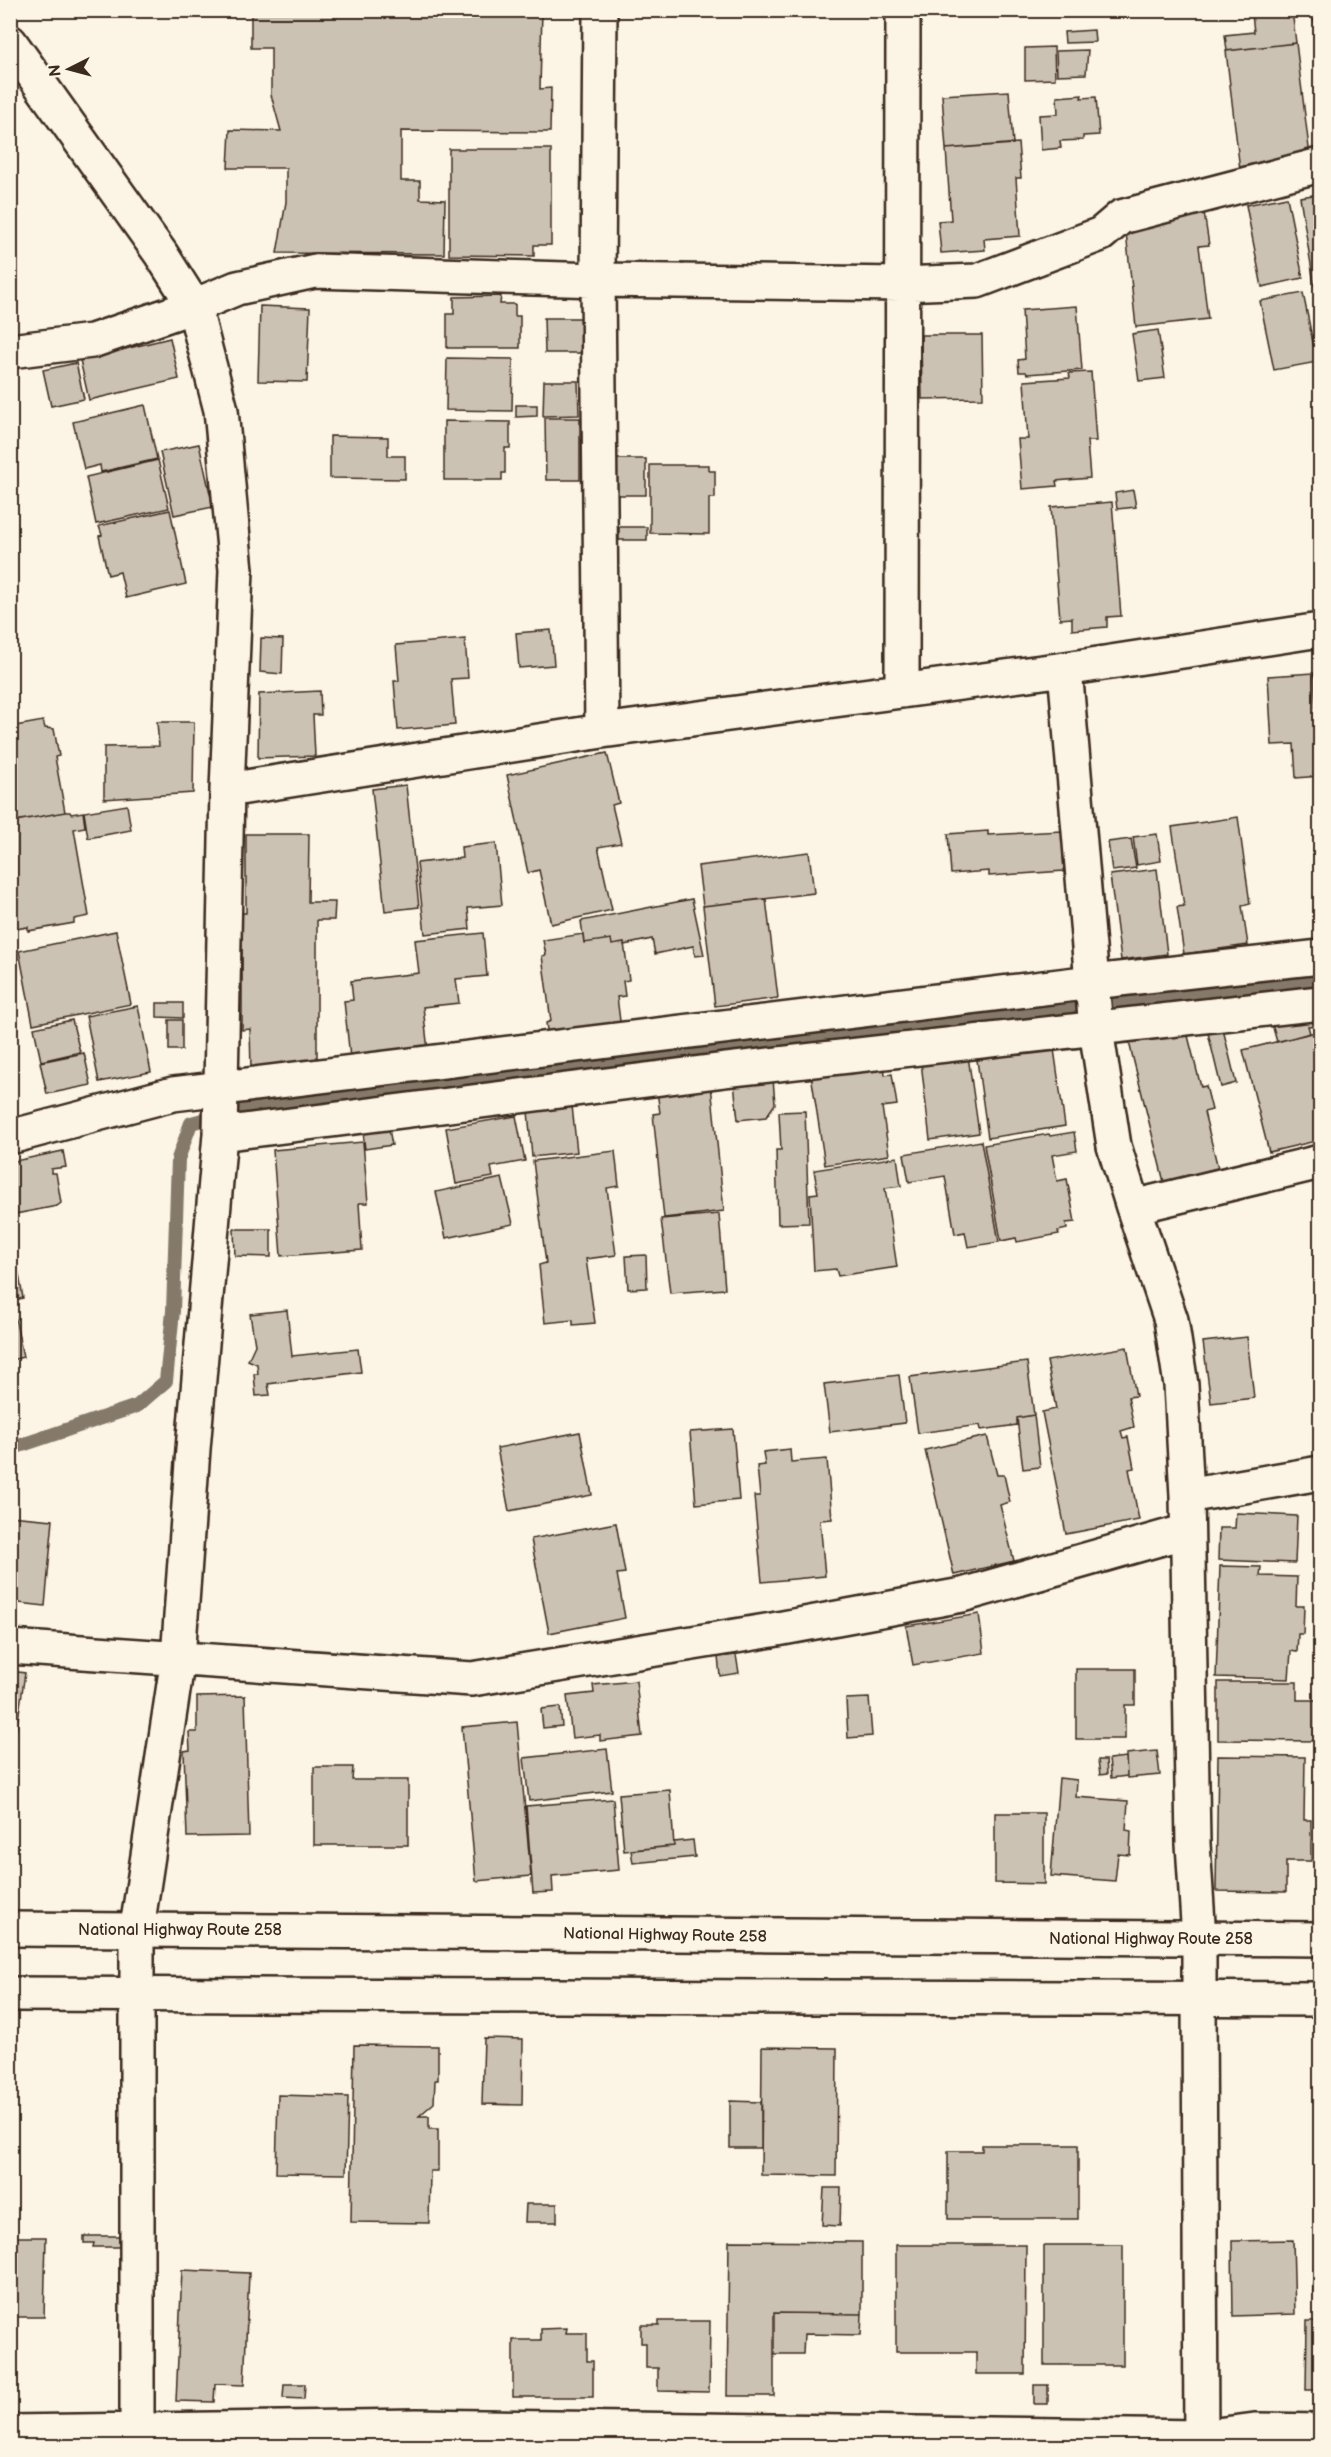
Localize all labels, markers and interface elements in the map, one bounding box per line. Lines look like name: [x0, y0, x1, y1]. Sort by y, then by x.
north arrow: [39, 39, 99, 99]
text: N: [45, 63, 66, 77]
street label: National Highway Route 258: [78, 1921, 282, 1940]
street label: National Highway Route 258: [563, 1924, 767, 1947]
street label: National Highway Route 258: [1049, 1930, 1253, 1949]

